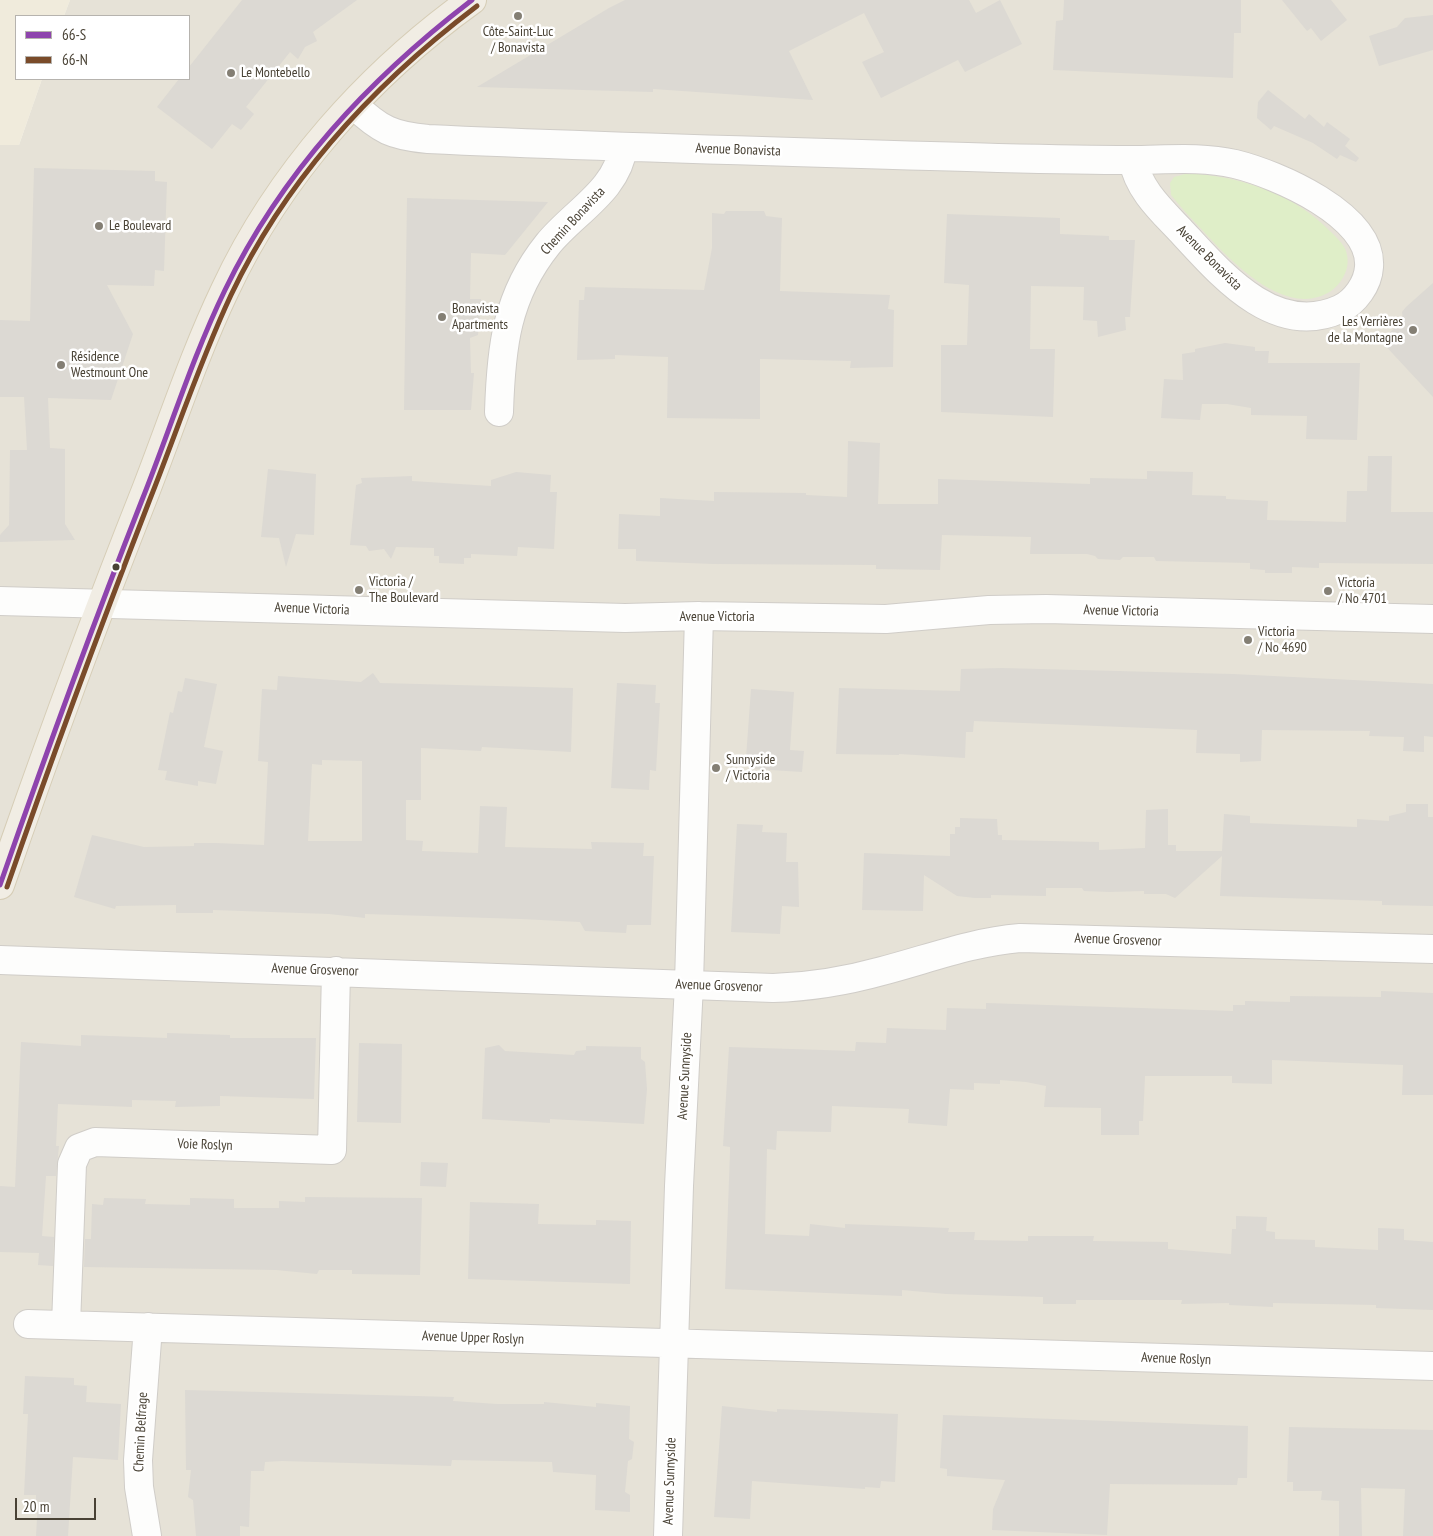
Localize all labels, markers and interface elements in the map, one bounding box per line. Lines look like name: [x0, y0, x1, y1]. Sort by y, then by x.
marker: Côte-Saint-Luc / Bonavista: [512, 10, 524, 22]
legend: [15, 15, 190, 80]
place label: Côte-Saint-Luc / Bonavista: [483, 24, 553, 56]
text: 66-S: [62, 25, 86, 44]
text: 66-N: [62, 50, 88, 69]
place label: Le Montebello: [241, 65, 310, 81]
marker: Le Montebello: [225, 67, 237, 79]
street label: Avenue Bonavista: [695, 140, 781, 160]
street label: Chemin Bonavista: [537, 184, 609, 258]
place label: Le Boulevard: [109, 218, 171, 234]
marker: Le Boulevard: [93, 220, 105, 232]
street label: Avenue Bonavista: [1173, 222, 1245, 294]
place label: Bonavista Apartments: [452, 301, 508, 334]
marker: Bonavista Apartments: [436, 311, 448, 323]
place label: Les Verrières de la Montagne: [1328, 314, 1403, 347]
marker: Les Verrières de la Montagne: [1407, 324, 1419, 336]
place label: Résidence Westmount One: [71, 349, 148, 382]
marker: Résidence Westmount One: [55, 359, 67, 371]
unlabelled marker: [111, 562, 121, 572]
place label: Victoria / The Boulevard: [369, 574, 439, 606]
place label: Victoria / No 4701: [1338, 575, 1387, 608]
marker: Victoria / The Boulevard: [353, 584, 365, 596]
marker: Victoria / No 4701: [1322, 585, 1334, 597]
street label: Avenue Victoria: [274, 599, 350, 619]
street label: Avenue Victoria: [1083, 602, 1159, 620]
street label: Avenue Victoria: [679, 609, 755, 625]
place label: Victoria / No 4690: [1258, 624, 1307, 656]
marker: Victoria / No 4690: [1242, 634, 1254, 646]
place label: Sunnyside / Victoria: [726, 752, 775, 784]
marker: Sunnyside / Victoria: [710, 762, 722, 774]
street label: Avenue Grosvenor: [1074, 930, 1162, 950]
street label: Avenue Grosvenor: [271, 960, 359, 980]
street label: Avenue Grosvenor: [675, 976, 763, 996]
street label: Avenue Sunnyside: [674, 1032, 696, 1120]
street label: Voie Roslyn: [177, 1136, 233, 1154]
street label: Avenue Upper Roslyn: [422, 1328, 524, 1348]
street label: Avenue Roslyn: [1141, 1349, 1211, 1369]
street label: Chemin Belfrage: [131, 1392, 151, 1472]
street label: Avenue Sunnyside: [660, 1437, 680, 1525]
scale bar: [18, 1488, 99, 1520]
text: 20 m: [23, 1497, 49, 1516]

